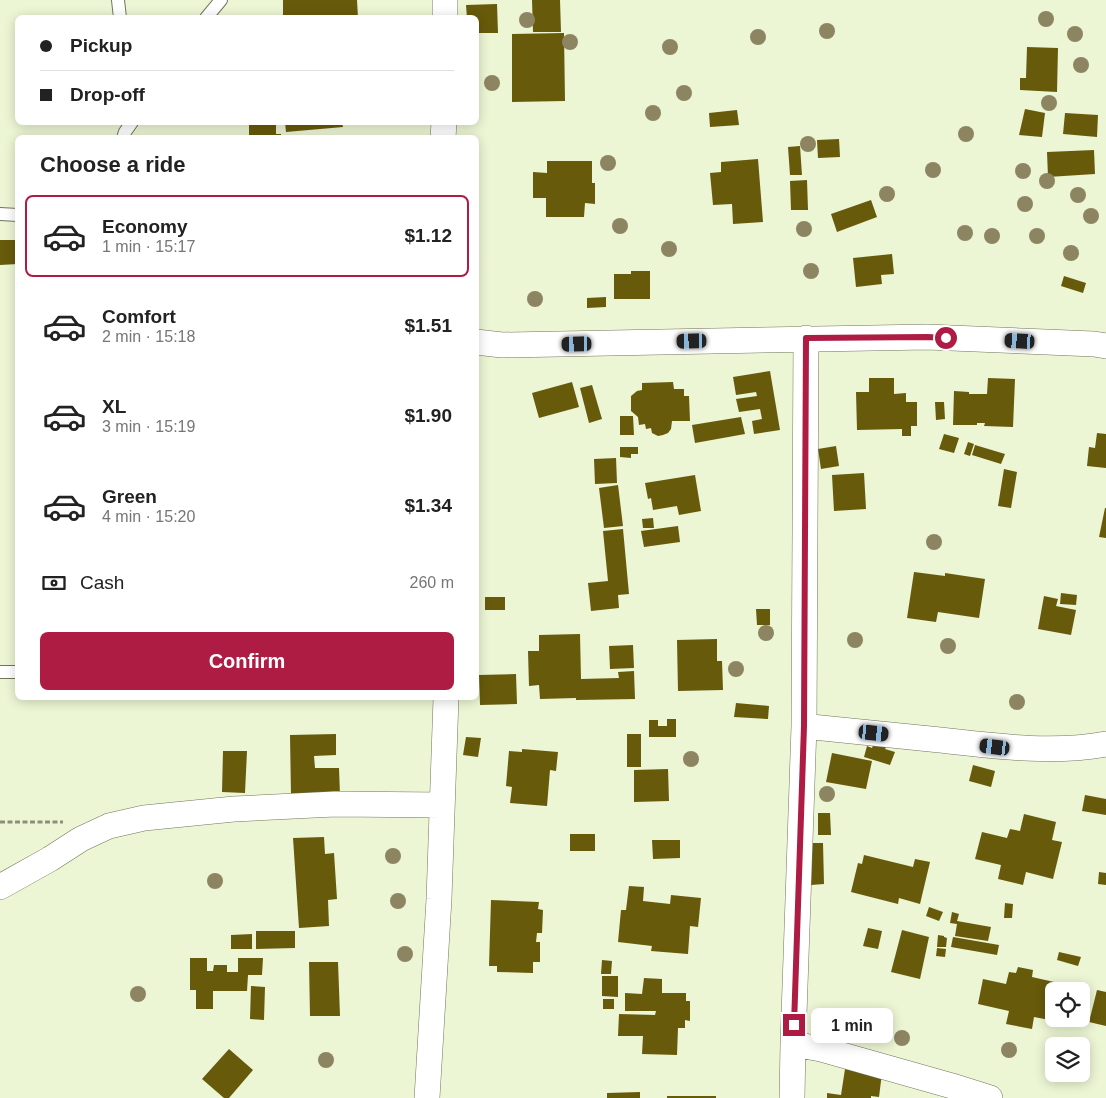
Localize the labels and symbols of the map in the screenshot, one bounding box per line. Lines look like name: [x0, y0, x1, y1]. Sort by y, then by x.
route start: [935, 327, 957, 349]
car: [676, 333, 707, 349]
car: [1004, 333, 1035, 349]
car: [561, 336, 592, 352]
car: [858, 724, 889, 742]
car: [979, 738, 1010, 756]
callout: 1 min: [812, 1008, 894, 1042]
route end: [783, 1014, 805, 1036]

